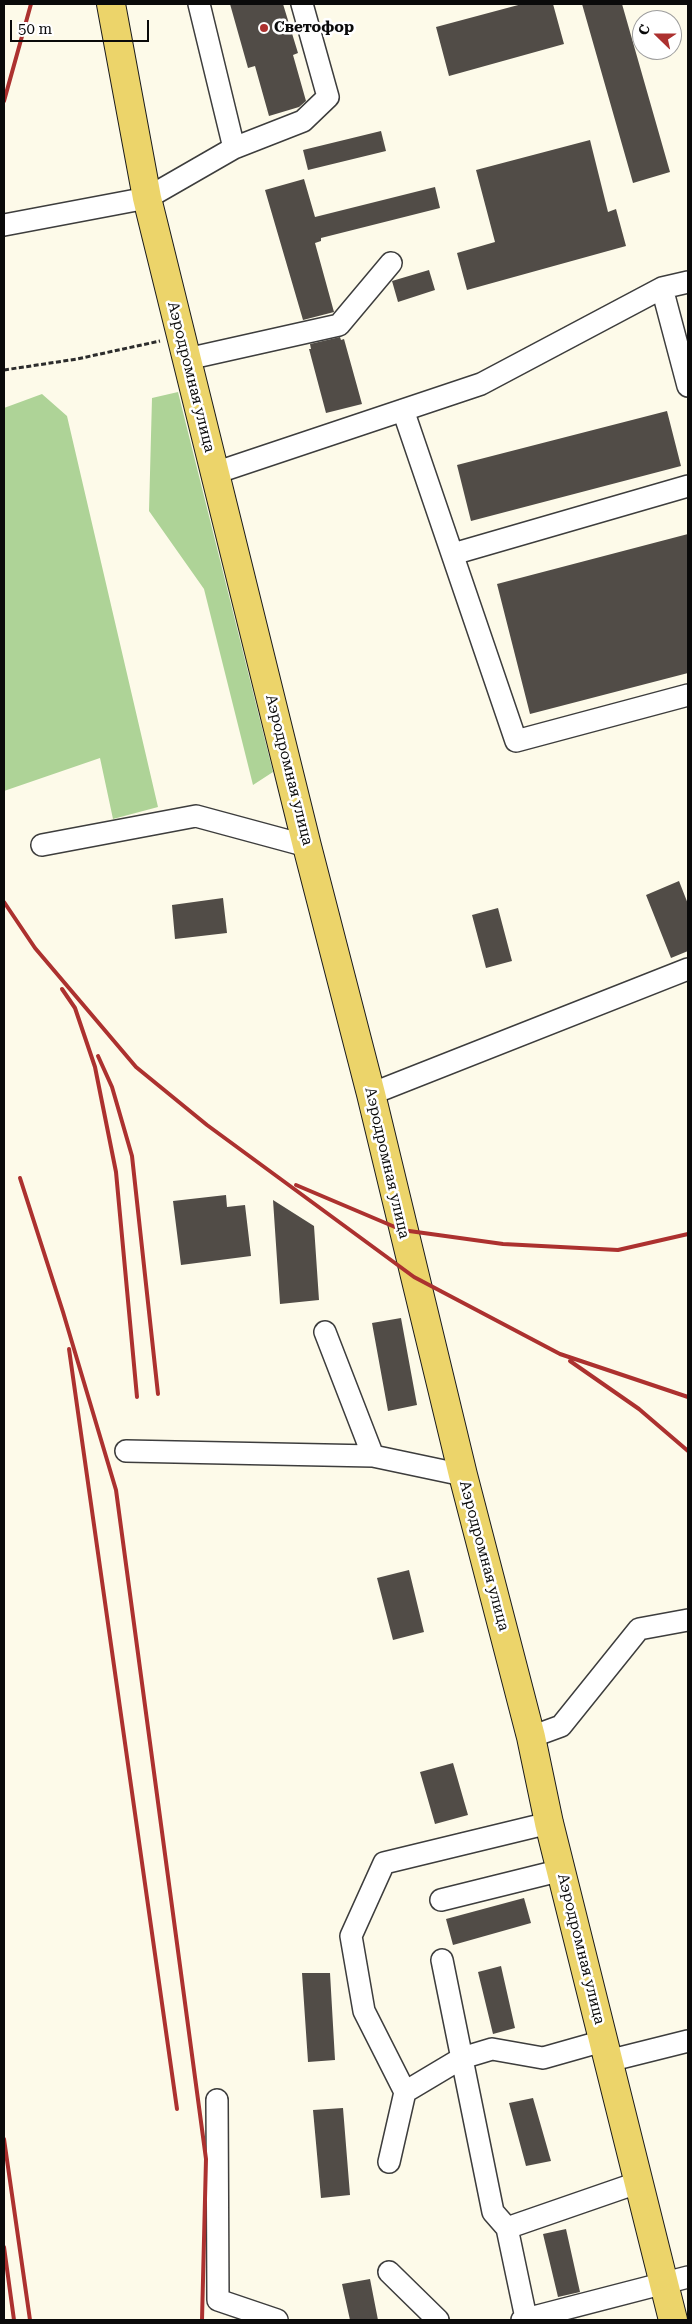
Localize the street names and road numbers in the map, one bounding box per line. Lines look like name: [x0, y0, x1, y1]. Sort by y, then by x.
street label: Аэродромная улица: [164, 300, 218, 454]
street label: Аэродромная улица: [262, 693, 316, 847]
street label: Аэродромная улица: [361, 1086, 413, 1240]
street label: Аэродромная улица: [455, 1479, 513, 1633]
street label: Аэродромная улица: [554, 1872, 608, 2026]

